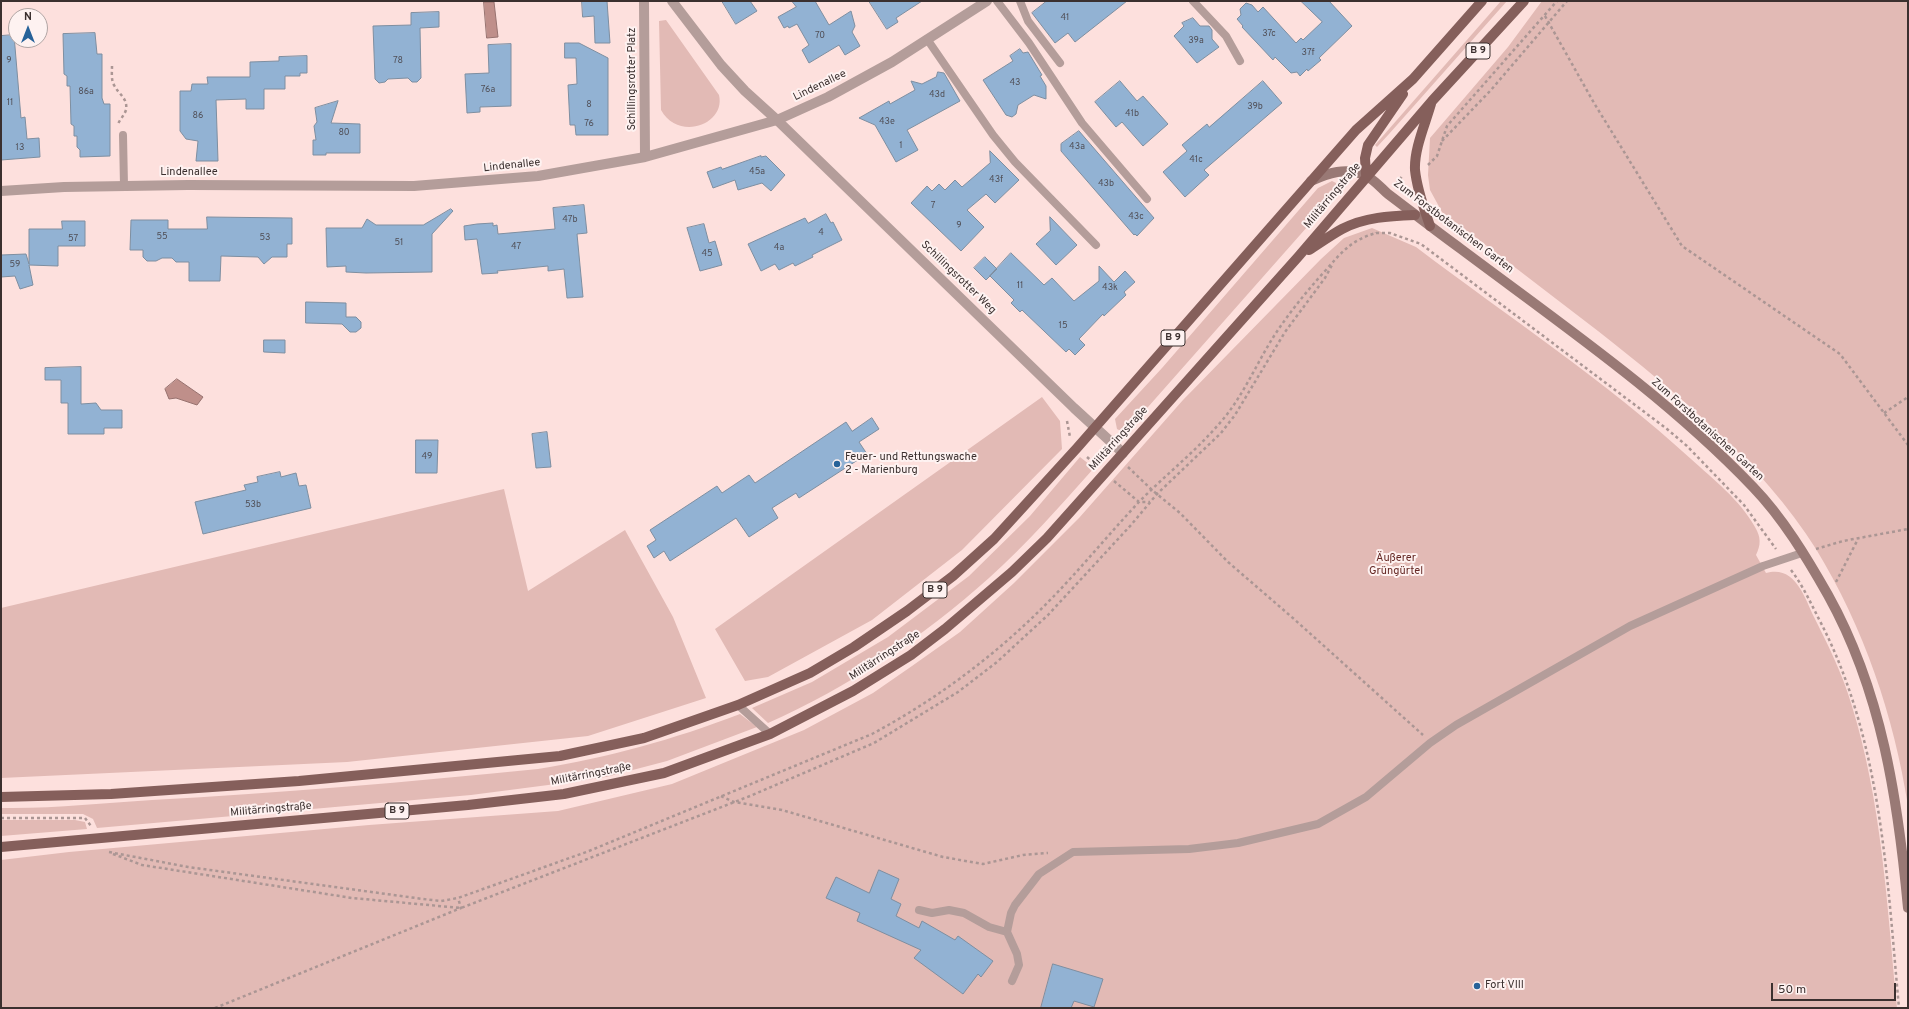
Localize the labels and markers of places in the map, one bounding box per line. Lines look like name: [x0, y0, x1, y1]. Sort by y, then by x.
place label: Feuer- und Rettungswache 2 - Marienburg: [845, 451, 977, 477]
marker: Feuer- und Rettungswache 2 - Marienburg: [832, 459, 842, 469]
place label: Fort VIII: [1485, 979, 1524, 993]
marker: Fort VIII: [1472, 981, 1482, 991]

